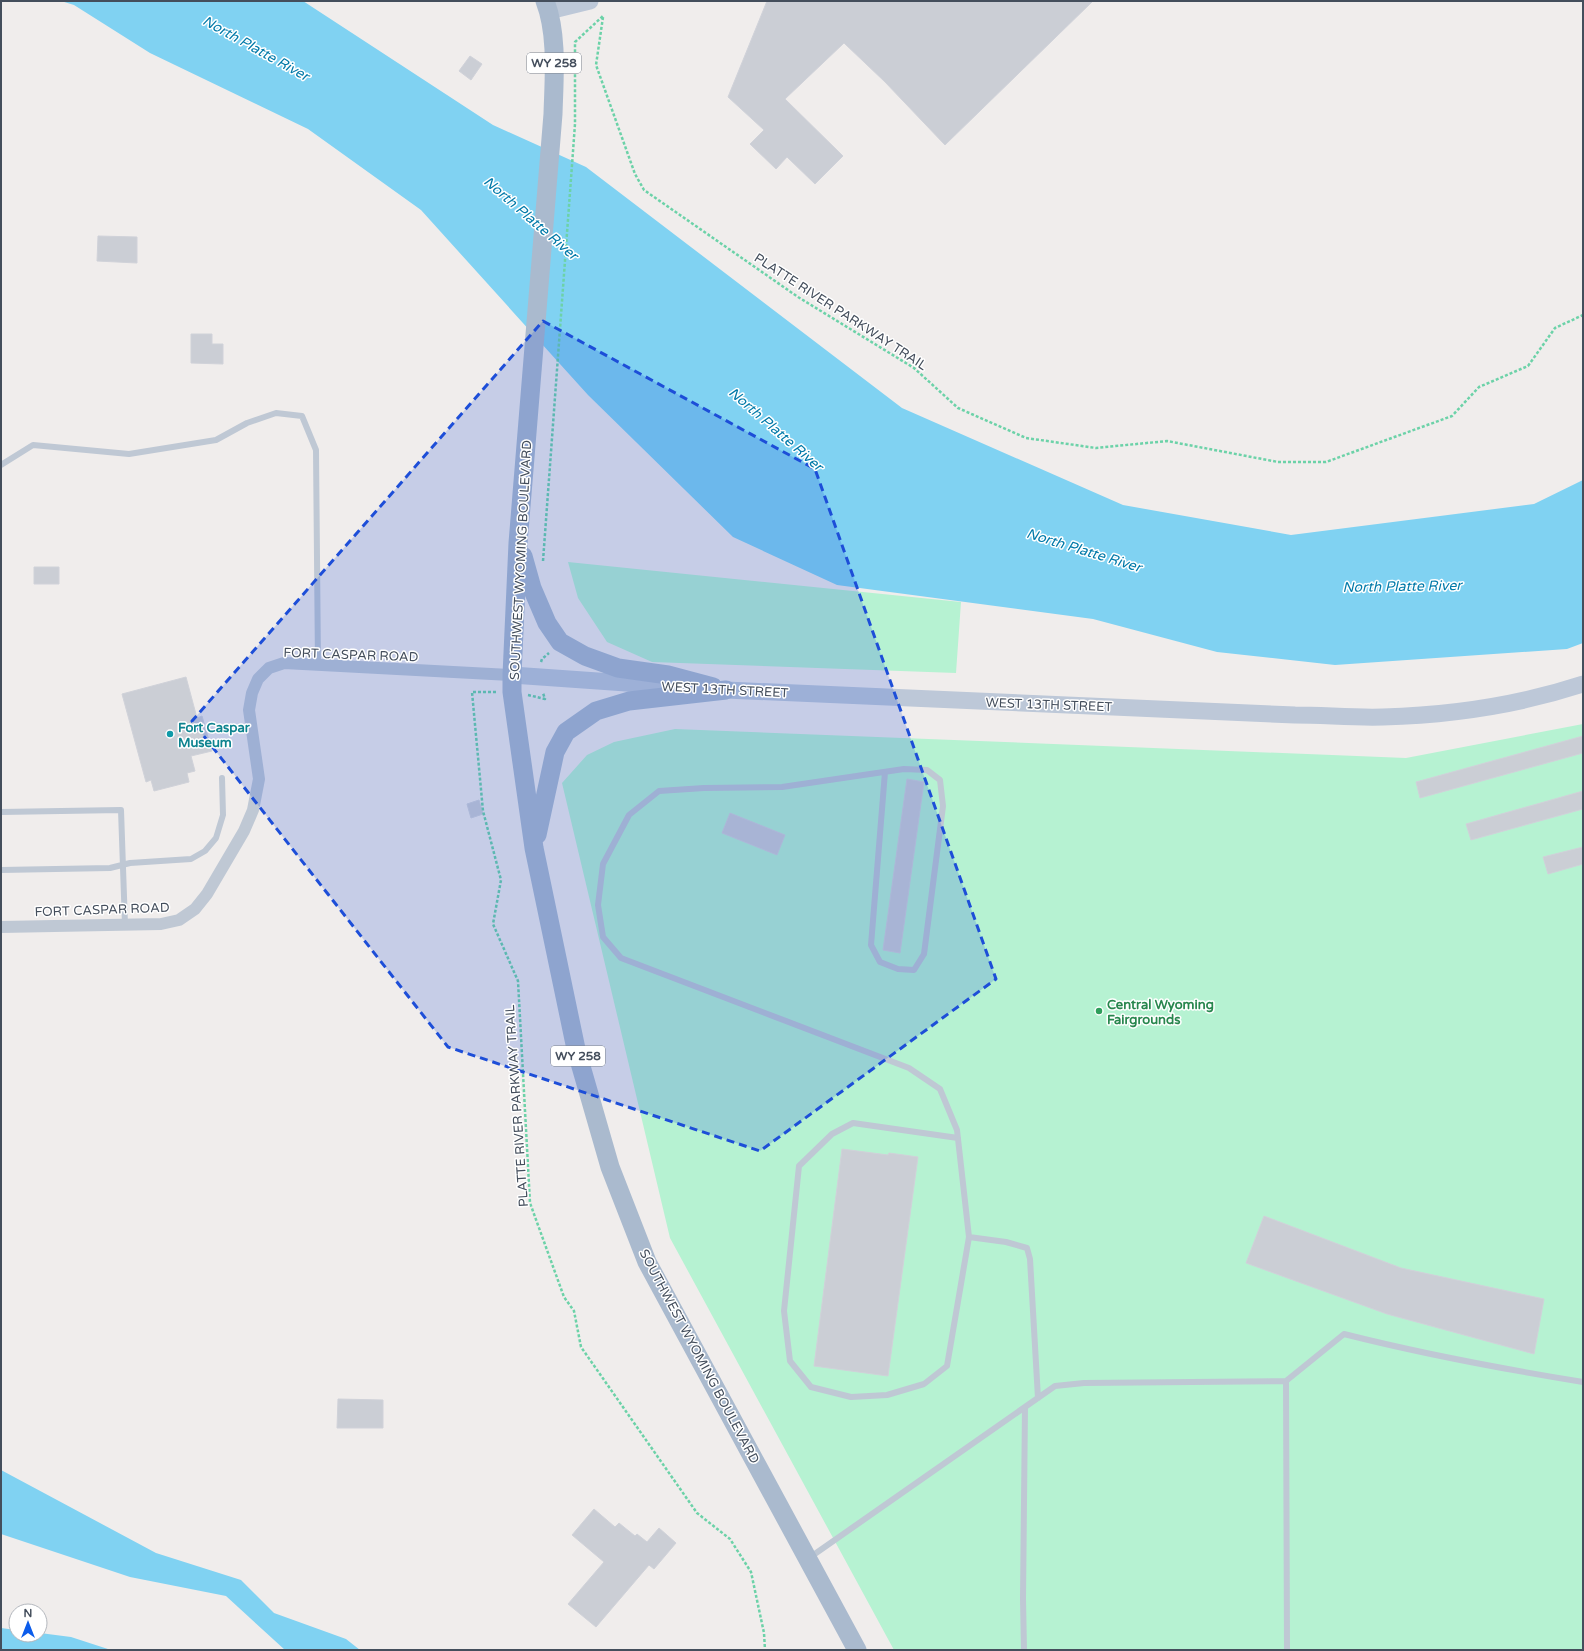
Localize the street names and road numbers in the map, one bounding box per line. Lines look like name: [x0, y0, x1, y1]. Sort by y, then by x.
road number: WY 258: [527, 53, 581, 73]
street label: PLATTE RIVER PARKWAY TRAIL: [751, 250, 930, 374]
street label: SOUTHWEST WYOMING BOULEVARD: [507, 439, 535, 681]
street label: FORT CASPAR ROAD: [283, 645, 419, 665]
street label: WEST 13TH STREET: [661, 679, 789, 701]
street label: WEST 13TH STREET: [985, 695, 1113, 715]
street label: FORT CASPAR ROAD: [34, 900, 170, 920]
street label: PLATTE RIVER PARKWAY TRAIL: [502, 1004, 532, 1208]
road number: WY 258: [551, 1046, 605, 1066]
street label: SOUTHWEST WYOMING BOULEVARD: [636, 1247, 763, 1467]

